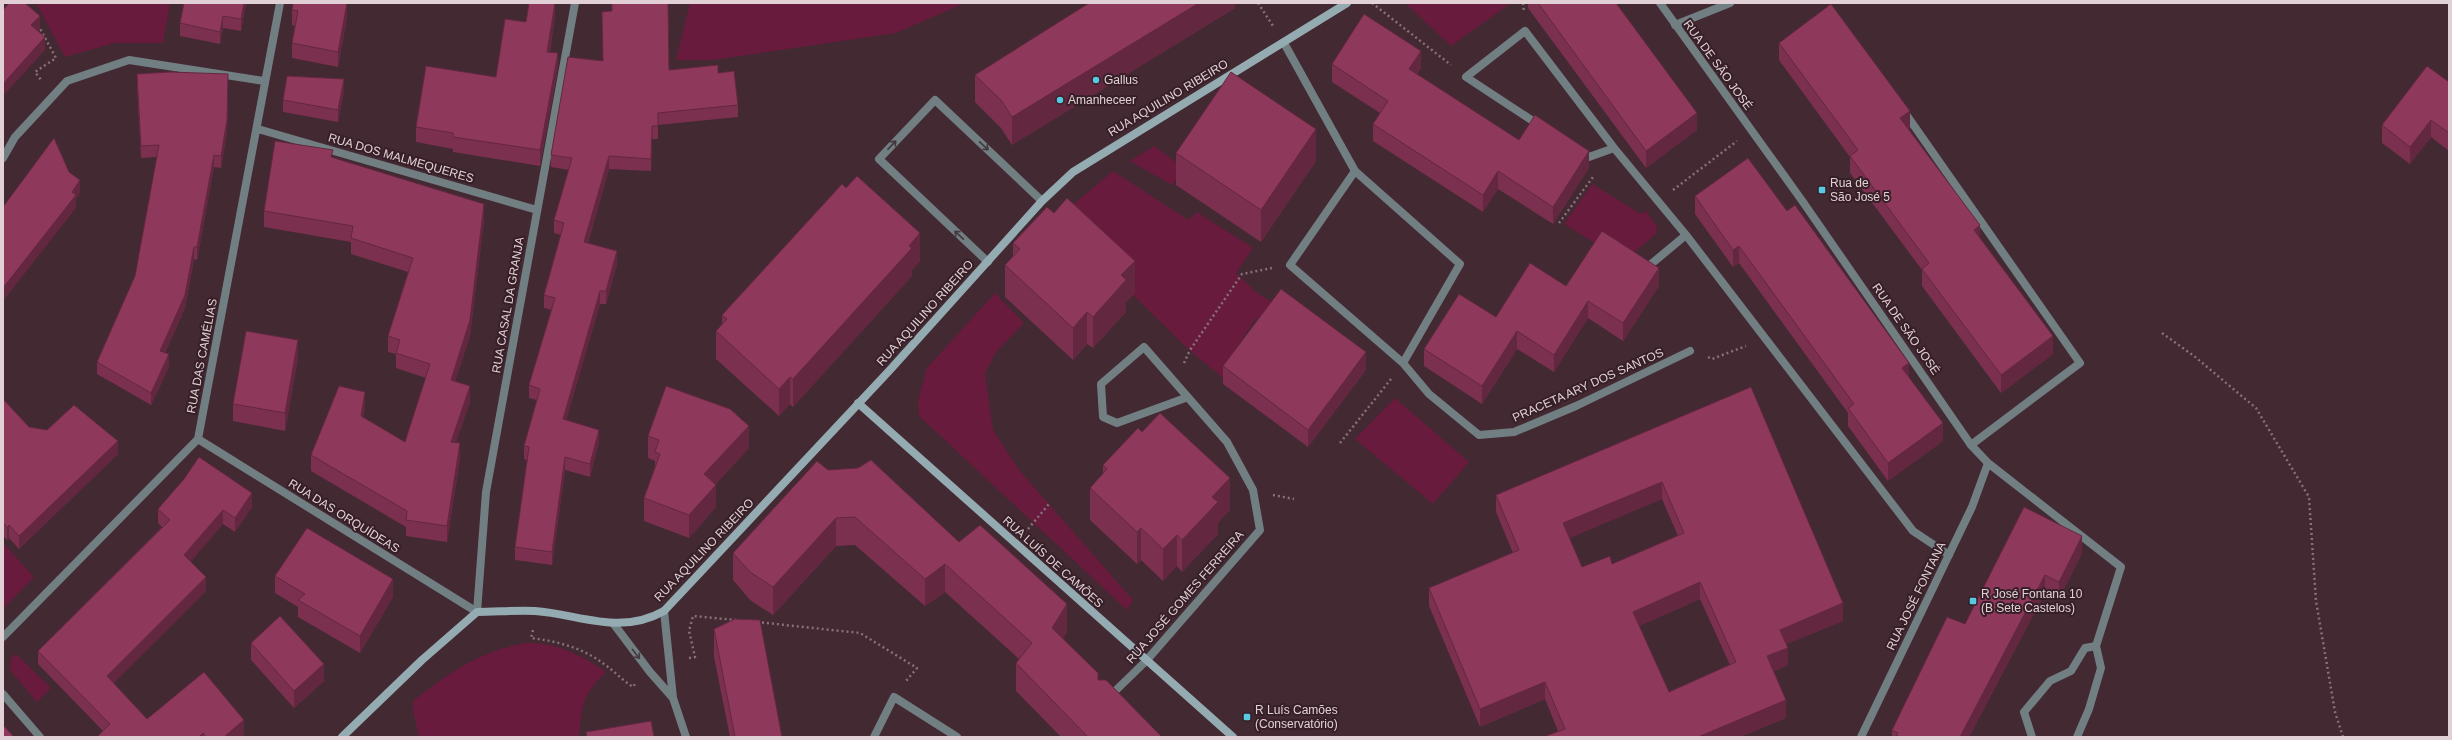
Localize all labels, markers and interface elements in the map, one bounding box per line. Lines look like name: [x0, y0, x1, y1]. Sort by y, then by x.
street label: RUA DE SÃO JOSÉ: [1681, 17, 1756, 113]
street label: RUA AQUILINO RIBEIRO: [1106, 57, 1230, 139]
place label: Gallus: [1104, 73, 1138, 87]
marker: Gallus: [1091, 75, 1101, 85]
place label: Amanheceer: [1068, 93, 1136, 107]
marker: Amanheceer: [1055, 95, 1065, 105]
street label: RUA DOS MALMEQUERES: [327, 131, 475, 185]
one-way arrow: [887, 140, 897, 150]
one-way arrow: [979, 141, 989, 151]
place label: Rua de São José 5: [1830, 176, 1890, 204]
marker: Rua de São José 5: [1817, 185, 1827, 195]
one-way arrow: [954, 230, 964, 240]
street label: RUA CASAL DA GRANJA: [489, 236, 527, 374]
street label: RUA AQUILINO RIBEIRO: [874, 257, 976, 369]
street label: RUA DE SÃO JOSÉ: [1869, 280, 1944, 377]
street label: RUA DAS CAMÉLIAS: [183, 297, 220, 415]
street label: PRACETA ARY DOS SANTOS: [1510, 345, 1666, 425]
street label: RUA DAS ORQUÍDEAS: [286, 475, 403, 556]
street label: RUA AQUILINO RIBEIRO: [651, 496, 757, 604]
street label: RUA LUÍS DE CAMÕES: [1000, 513, 1107, 611]
street label: RUA JOSÉ GOMES FERREIRA: [1123, 527, 1246, 666]
street label: RUA JOSÉ FONTANA: [1883, 539, 1948, 653]
place label: R José Fontana 10 (B Sete Castelos): [1981, 587, 2083, 615]
marker: R José Fontana 10 (B Sete Castelos): [1968, 596, 1978, 606]
one-way arrow: [632, 649, 640, 660]
place label: R Luís Camões (Conservatório): [1255, 703, 1338, 731]
marker: R Luís Camões (Conservatório): [1242, 712, 1252, 722]

